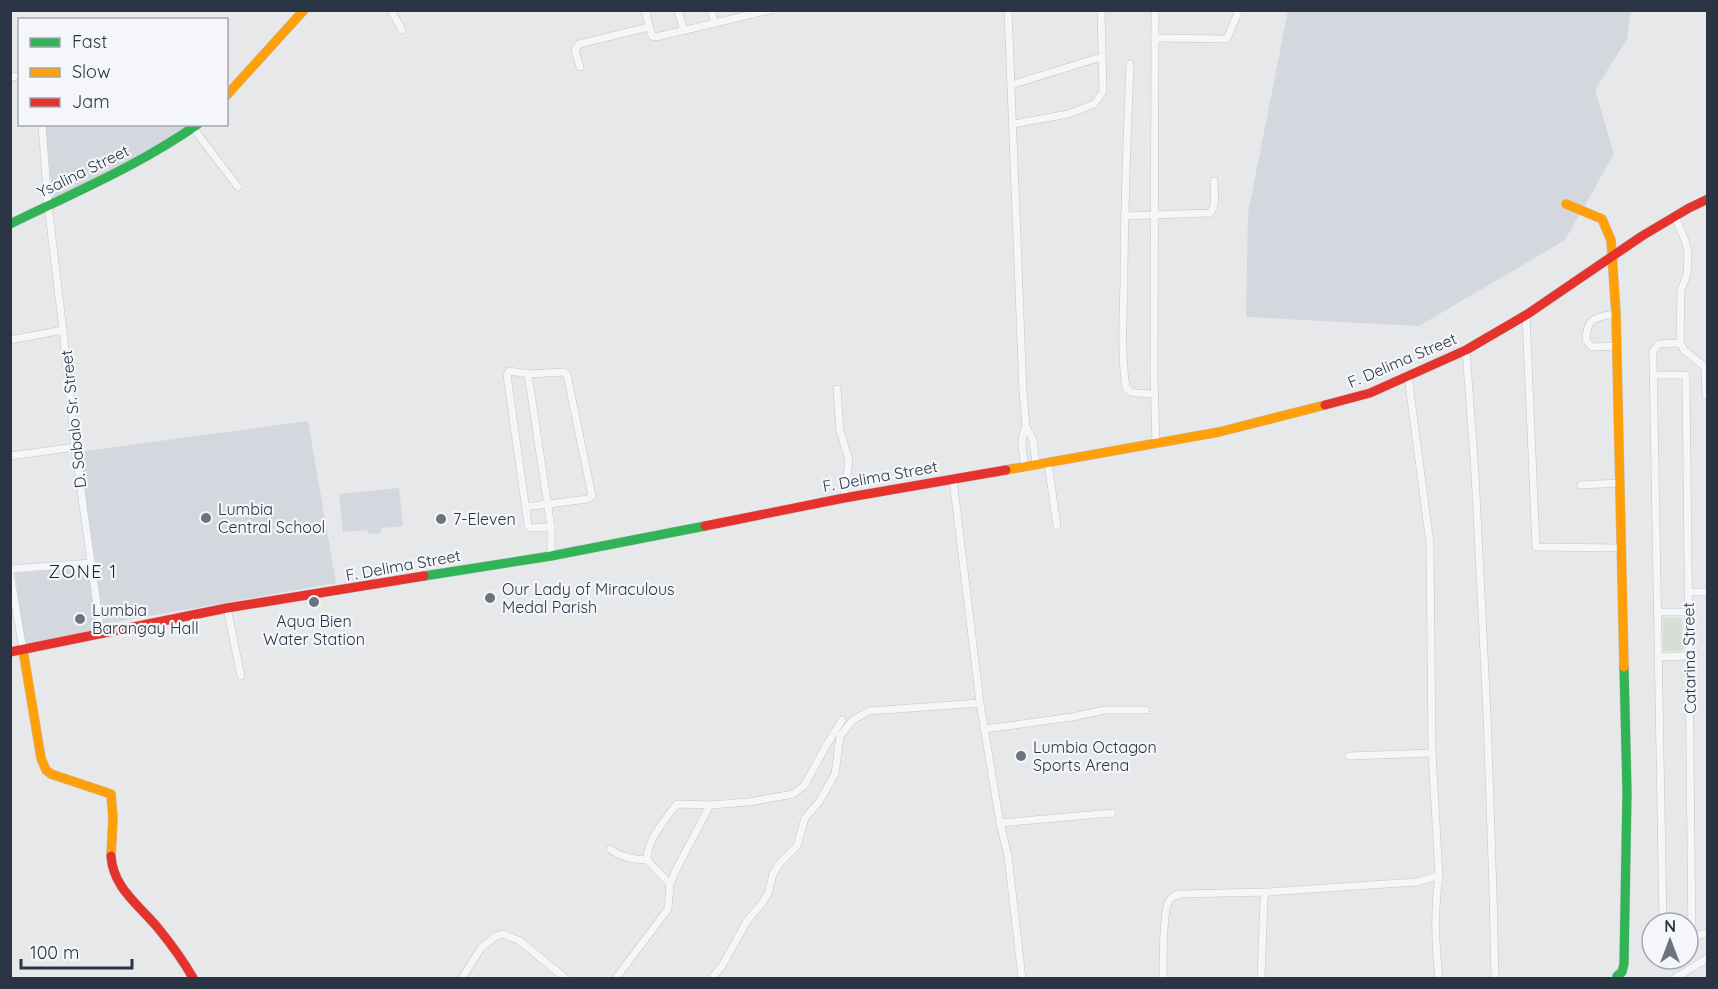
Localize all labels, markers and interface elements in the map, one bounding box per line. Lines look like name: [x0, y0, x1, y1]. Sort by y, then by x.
legend: [18, 18, 228, 126]
text: Fast: [72, 30, 107, 53]
text: Slow: [72, 60, 110, 83]
text: Jam: [72, 90, 110, 113]
street label: Ysalina Street: [34, 140, 132, 202]
street label: F. Delima Street: [1344, 328, 1460, 392]
street label: D. Sabalo Sr. Street: [56, 349, 90, 489]
street label: F. Delima Street: [821, 456, 939, 496]
place label: Lumbia Central School: [218, 499, 325, 537]
place label: 7-Eleven: [453, 509, 516, 529]
marker: Lumbia Central School: [199, 511, 213, 525]
marker: 7-Eleven: [434, 512, 448, 526]
street label: F. Delima Street: [344, 545, 462, 585]
district label: ZONE 1: [48, 560, 118, 583]
place label: Our Lady of Miraculous Medal Parish: [502, 579, 675, 617]
marker: Our Lady of Miraculous Medal Parish: [483, 591, 497, 605]
marker: Aqua Bien Water Station: [307, 595, 321, 609]
place label: Lumbia Barangay Hall: [92, 600, 199, 638]
street label: Catarina Street: [1678, 602, 1700, 714]
place label: Aqua Bien Water Station: [263, 611, 365, 649]
marker: Lumbia Barangay Hall: [73, 612, 87, 626]
place label: Lumbia Octagon Sports Arena: [1033, 737, 1157, 775]
marker: Lumbia Octagon Sports Arena: [1014, 749, 1028, 763]
north arrow: [1640, 911, 1700, 971]
text: N: [1664, 916, 1676, 936]
scale bar: [21, 932, 132, 970]
text: 100 m: [30, 941, 79, 964]

